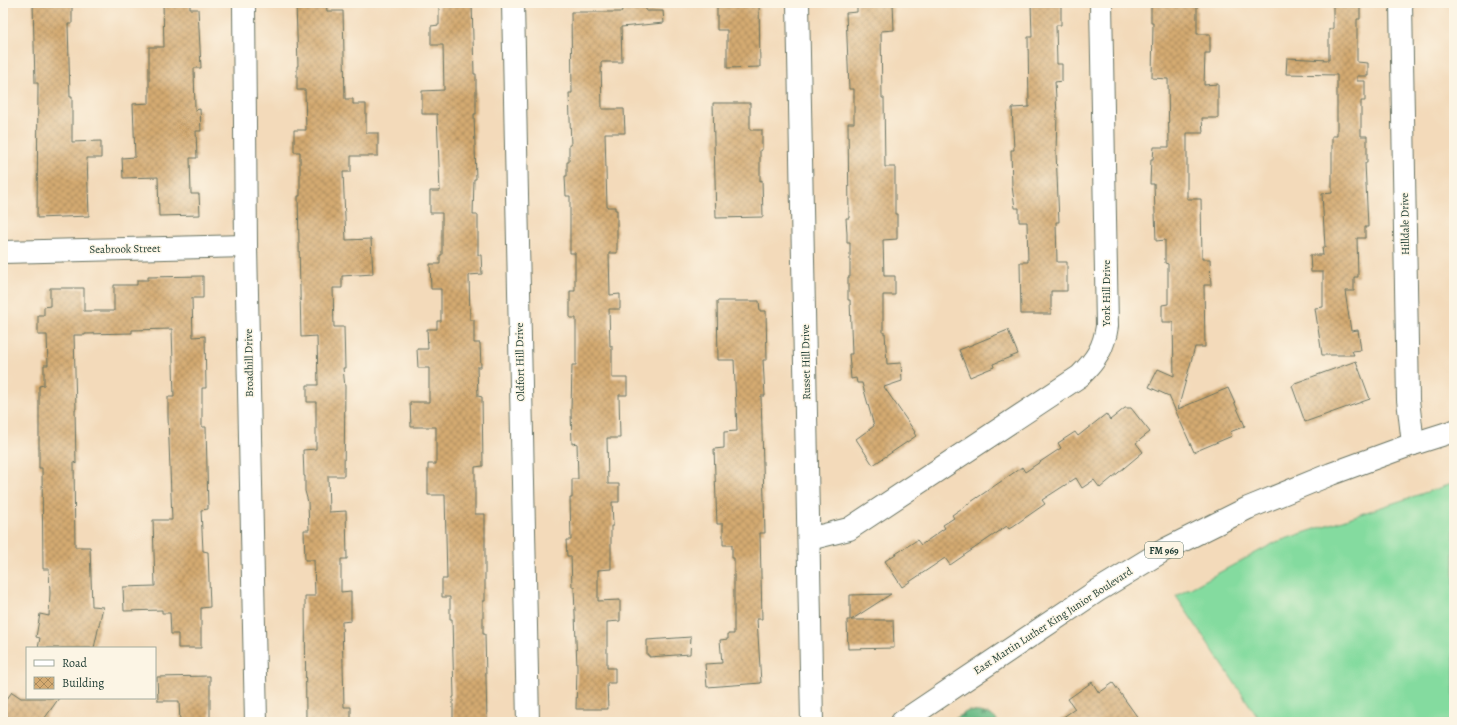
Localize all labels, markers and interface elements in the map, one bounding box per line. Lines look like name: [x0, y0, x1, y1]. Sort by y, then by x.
street label: Hilldale Drive: [1397, 193, 1413, 255]
street label: Seabrook Street: [89, 241, 161, 257]
street label: York Hill Drive: [1099, 260, 1114, 327]
street label: Oldfort Hill Drive: [512, 322, 528, 401]
street label: Russet Hill Drive: [798, 324, 814, 400]
street label: Broadhill Drive: [241, 329, 257, 397]
road number: FM 969: [1145, 542, 1183, 558]
street label: East Martin Luther King Junior Boulevard: [971, 564, 1135, 678]
legend: [26, 647, 156, 699]
text: Road: [62, 655, 88, 671]
text: Building: [62, 675, 104, 691]

